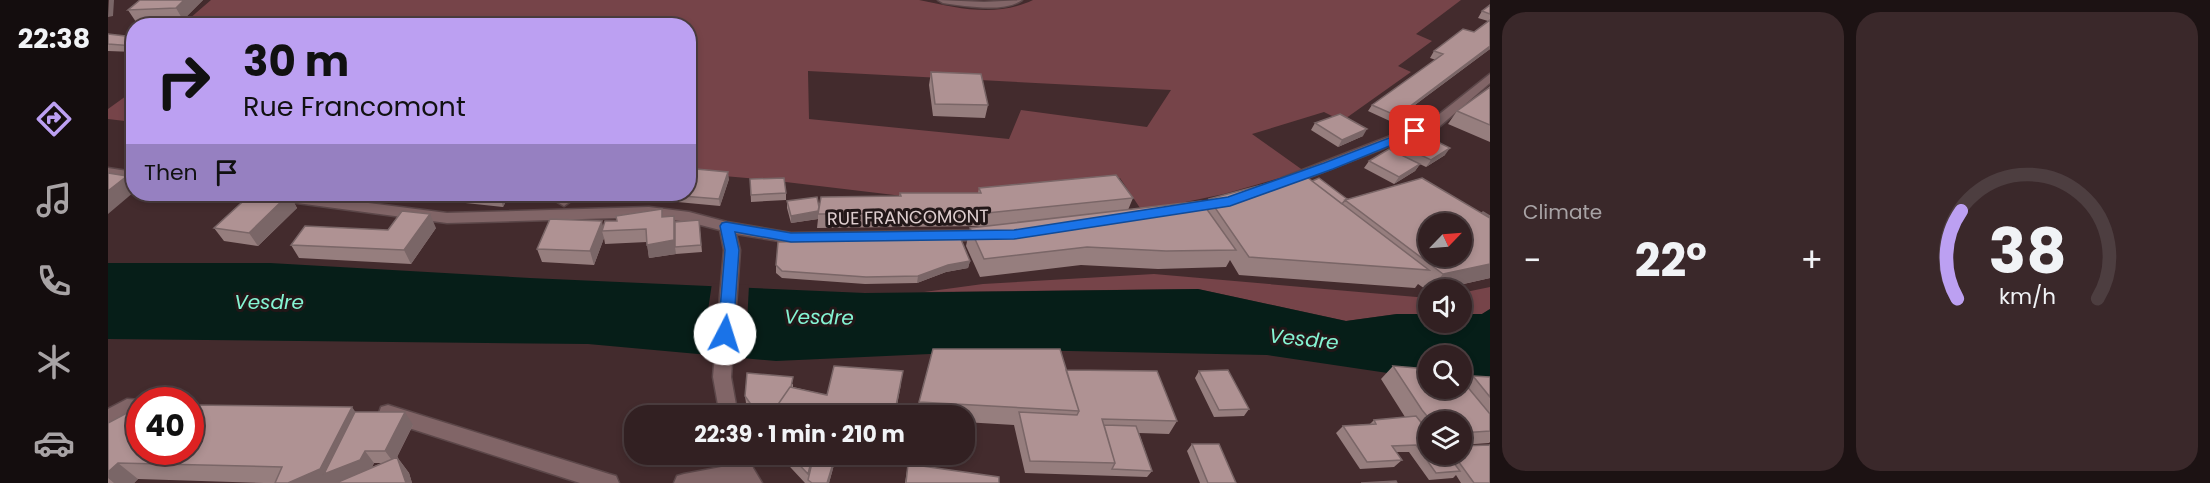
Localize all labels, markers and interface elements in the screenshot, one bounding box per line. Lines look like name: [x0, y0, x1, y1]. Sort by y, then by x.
text: 22:38: [18, 20, 90, 57]
text: 30 m: [243, 32, 349, 91]
icon: right: [144, 42, 222, 120]
text: Rue Francomont: [243, 88, 466, 125]
icon: directions: [33, 98, 75, 140]
pin: [1389, 105, 1440, 156]
icon: arrive: [1398, 114, 1431, 147]
icon: arrive: [210, 156, 243, 189]
text: Then: [144, 157, 198, 188]
icon: music: [33, 179, 75, 221]
text: Climate: [1523, 198, 1602, 226]
street label: RUE FRANCOMONT: [827, 203, 989, 231]
text: 38: [1988, 207, 2066, 295]
north arrow: [1418, 213, 1472, 267]
map controls: [1418, 213, 1472, 465]
text: 22°: [1635, 229, 1707, 292]
text: −: [1523, 237, 1541, 284]
text: +: [1800, 237, 1823, 284]
icon: phone: [33, 260, 75, 302]
button: sound: [1418, 279, 1472, 333]
text: km/h: [1998, 281, 2056, 312]
water label: Vesdre: [234, 288, 304, 316]
position arrow: [693, 302, 757, 366]
water label: Vesdre: [784, 302, 854, 332]
water label: Vesdre: [1268, 321, 1340, 357]
icon: climate: [33, 341, 75, 383]
button: search: [1418, 345, 1472, 399]
speed limit sign: 40: [126, 387, 204, 465]
button: layers: [1418, 411, 1472, 465]
text: 22:39 · 1 min · 210 m: [694, 419, 905, 450]
icon: car: [33, 422, 75, 464]

